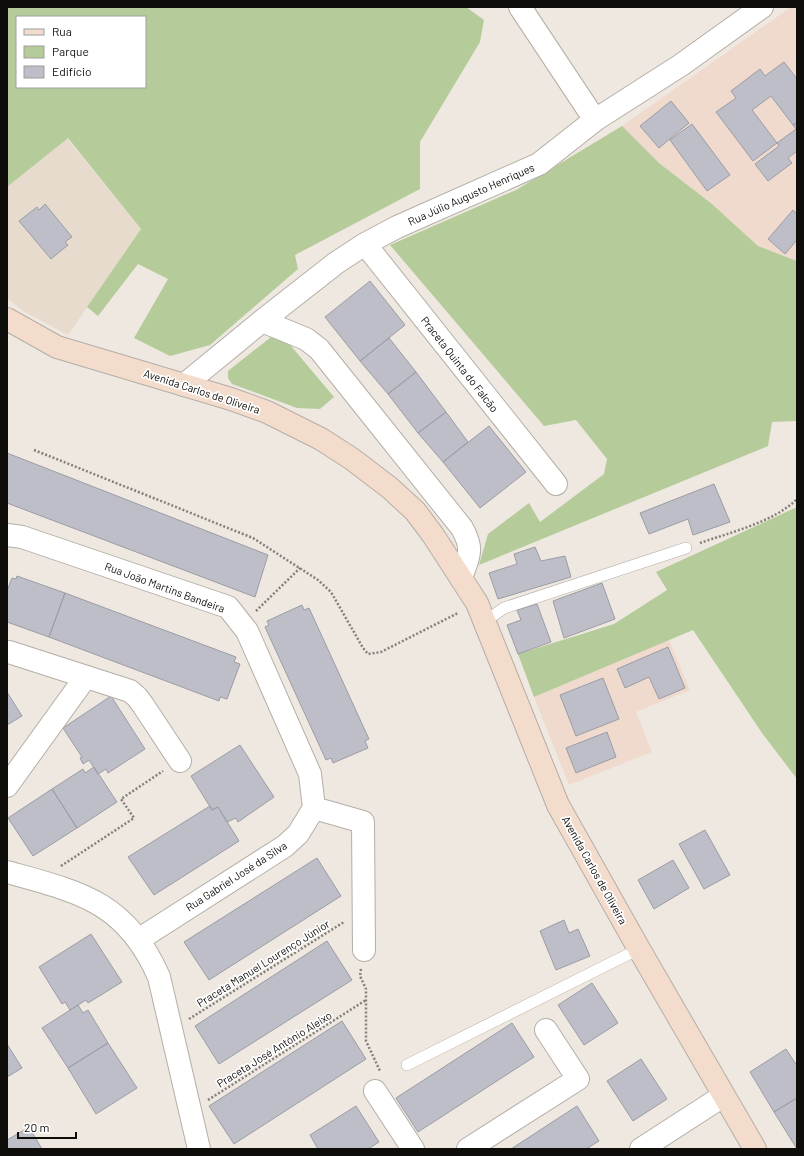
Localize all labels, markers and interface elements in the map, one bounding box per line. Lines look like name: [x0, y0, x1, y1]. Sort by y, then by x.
legend: [16, 16, 146, 88]
text: Rua: [52, 24, 72, 38]
text: Parque: [52, 44, 89, 58]
text: Edifício: [52, 64, 92, 78]
street label: Rua Júlio Augusto Henriques: [406, 160, 536, 228]
street label: Praceta Quinta do Falcão: [419, 314, 501, 414]
street label: Avenida Carlos de Oliveira: [142, 366, 262, 416]
street label: Rua João Martins Bandeira: [103, 559, 227, 615]
street label: Avenida Carlos de Oliveira: [560, 814, 630, 926]
street label: Rua Gabriel José da Silva: [183, 838, 289, 914]
street label: Praceta Manuel Lourenço Júnior: [194, 917, 332, 1009]
street label: Praceta José António Aleixo: [214, 1008, 334, 1090]
scale bar: [18, 1114, 76, 1140]
text: 20 m: [24, 1120, 50, 1134]

